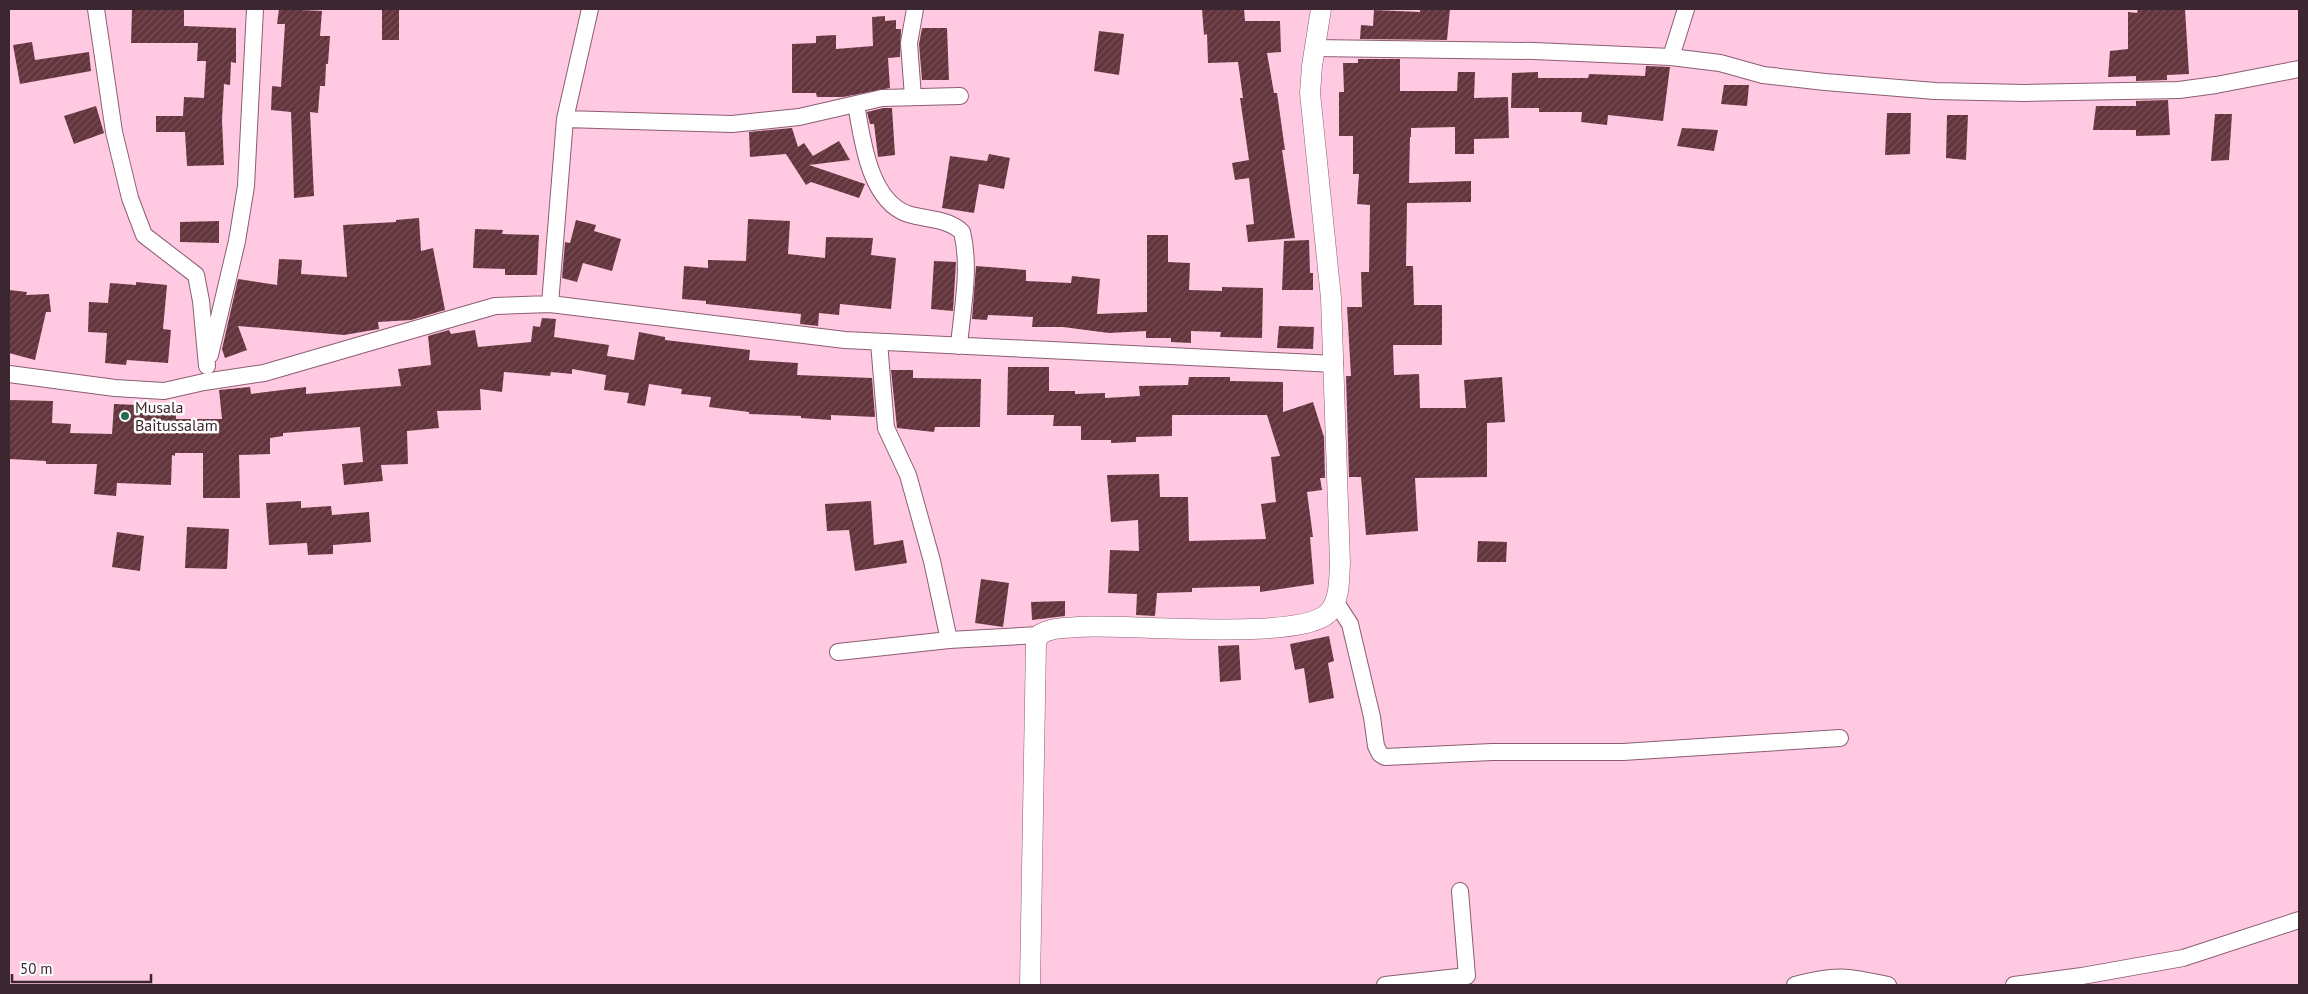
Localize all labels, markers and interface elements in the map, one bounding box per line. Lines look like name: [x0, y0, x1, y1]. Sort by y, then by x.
place label: Musala Baitussalam: [135, 397, 218, 435]
marker: Musala Baitussalam: [119, 410, 131, 422]
scale bar: [12, 952, 151, 984]
text: 50 m: [20, 959, 53, 978]

